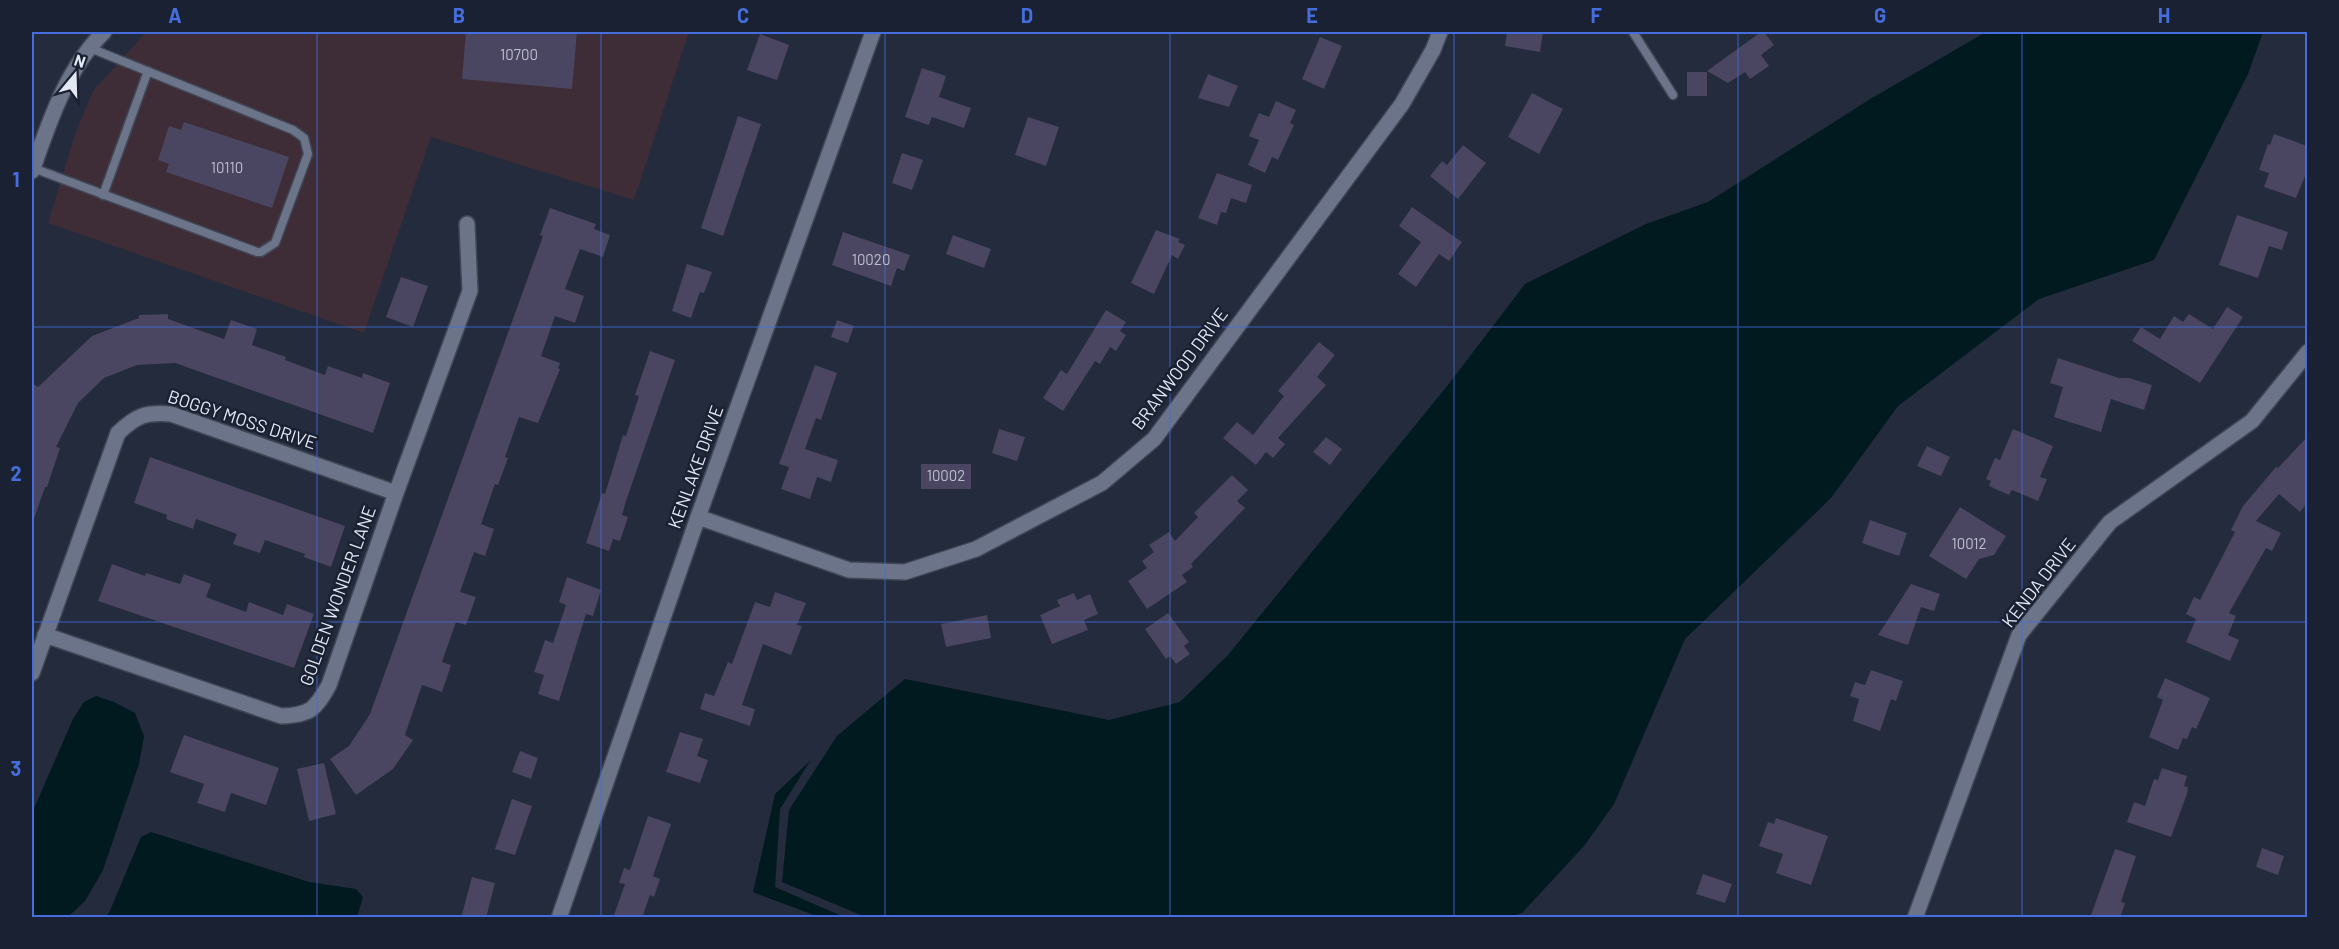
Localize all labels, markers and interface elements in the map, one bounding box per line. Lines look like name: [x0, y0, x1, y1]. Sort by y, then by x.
text: A: [168, 3, 182, 27]
text: B: [453, 3, 465, 27]
text: C: [737, 3, 749, 27]
text: D: [1021, 3, 1033, 27]
text: E: [1306, 3, 1318, 27]
text: F: [1590, 3, 1602, 27]
text: G: [1874, 3, 1886, 27]
text: H: [2158, 3, 2170, 27]
north arrow: [45, 45, 105, 105]
house number: 10700: [500, 45, 538, 63]
text: N: [72, 50, 88, 71]
house number: 10110: [211, 158, 243, 176]
text: 1: [12, 167, 20, 191]
house number: 10020: [852, 250, 890, 268]
street label: BRANWOOD DRIVE: [1126, 303, 1232, 434]
street label: BOGGY MOSS DRIVE: [165, 385, 319, 453]
street label: KENLAKE DRIVE: [663, 402, 728, 531]
text: 2: [10, 461, 22, 485]
house number: 10002: [927, 466, 965, 484]
street label: GOLDEN WONDER LANE: [294, 503, 380, 689]
street label: KENDA DRIVE: [1997, 533, 2080, 631]
house number: 10012: [1951, 534, 1987, 552]
text: 3: [11, 756, 21, 780]

